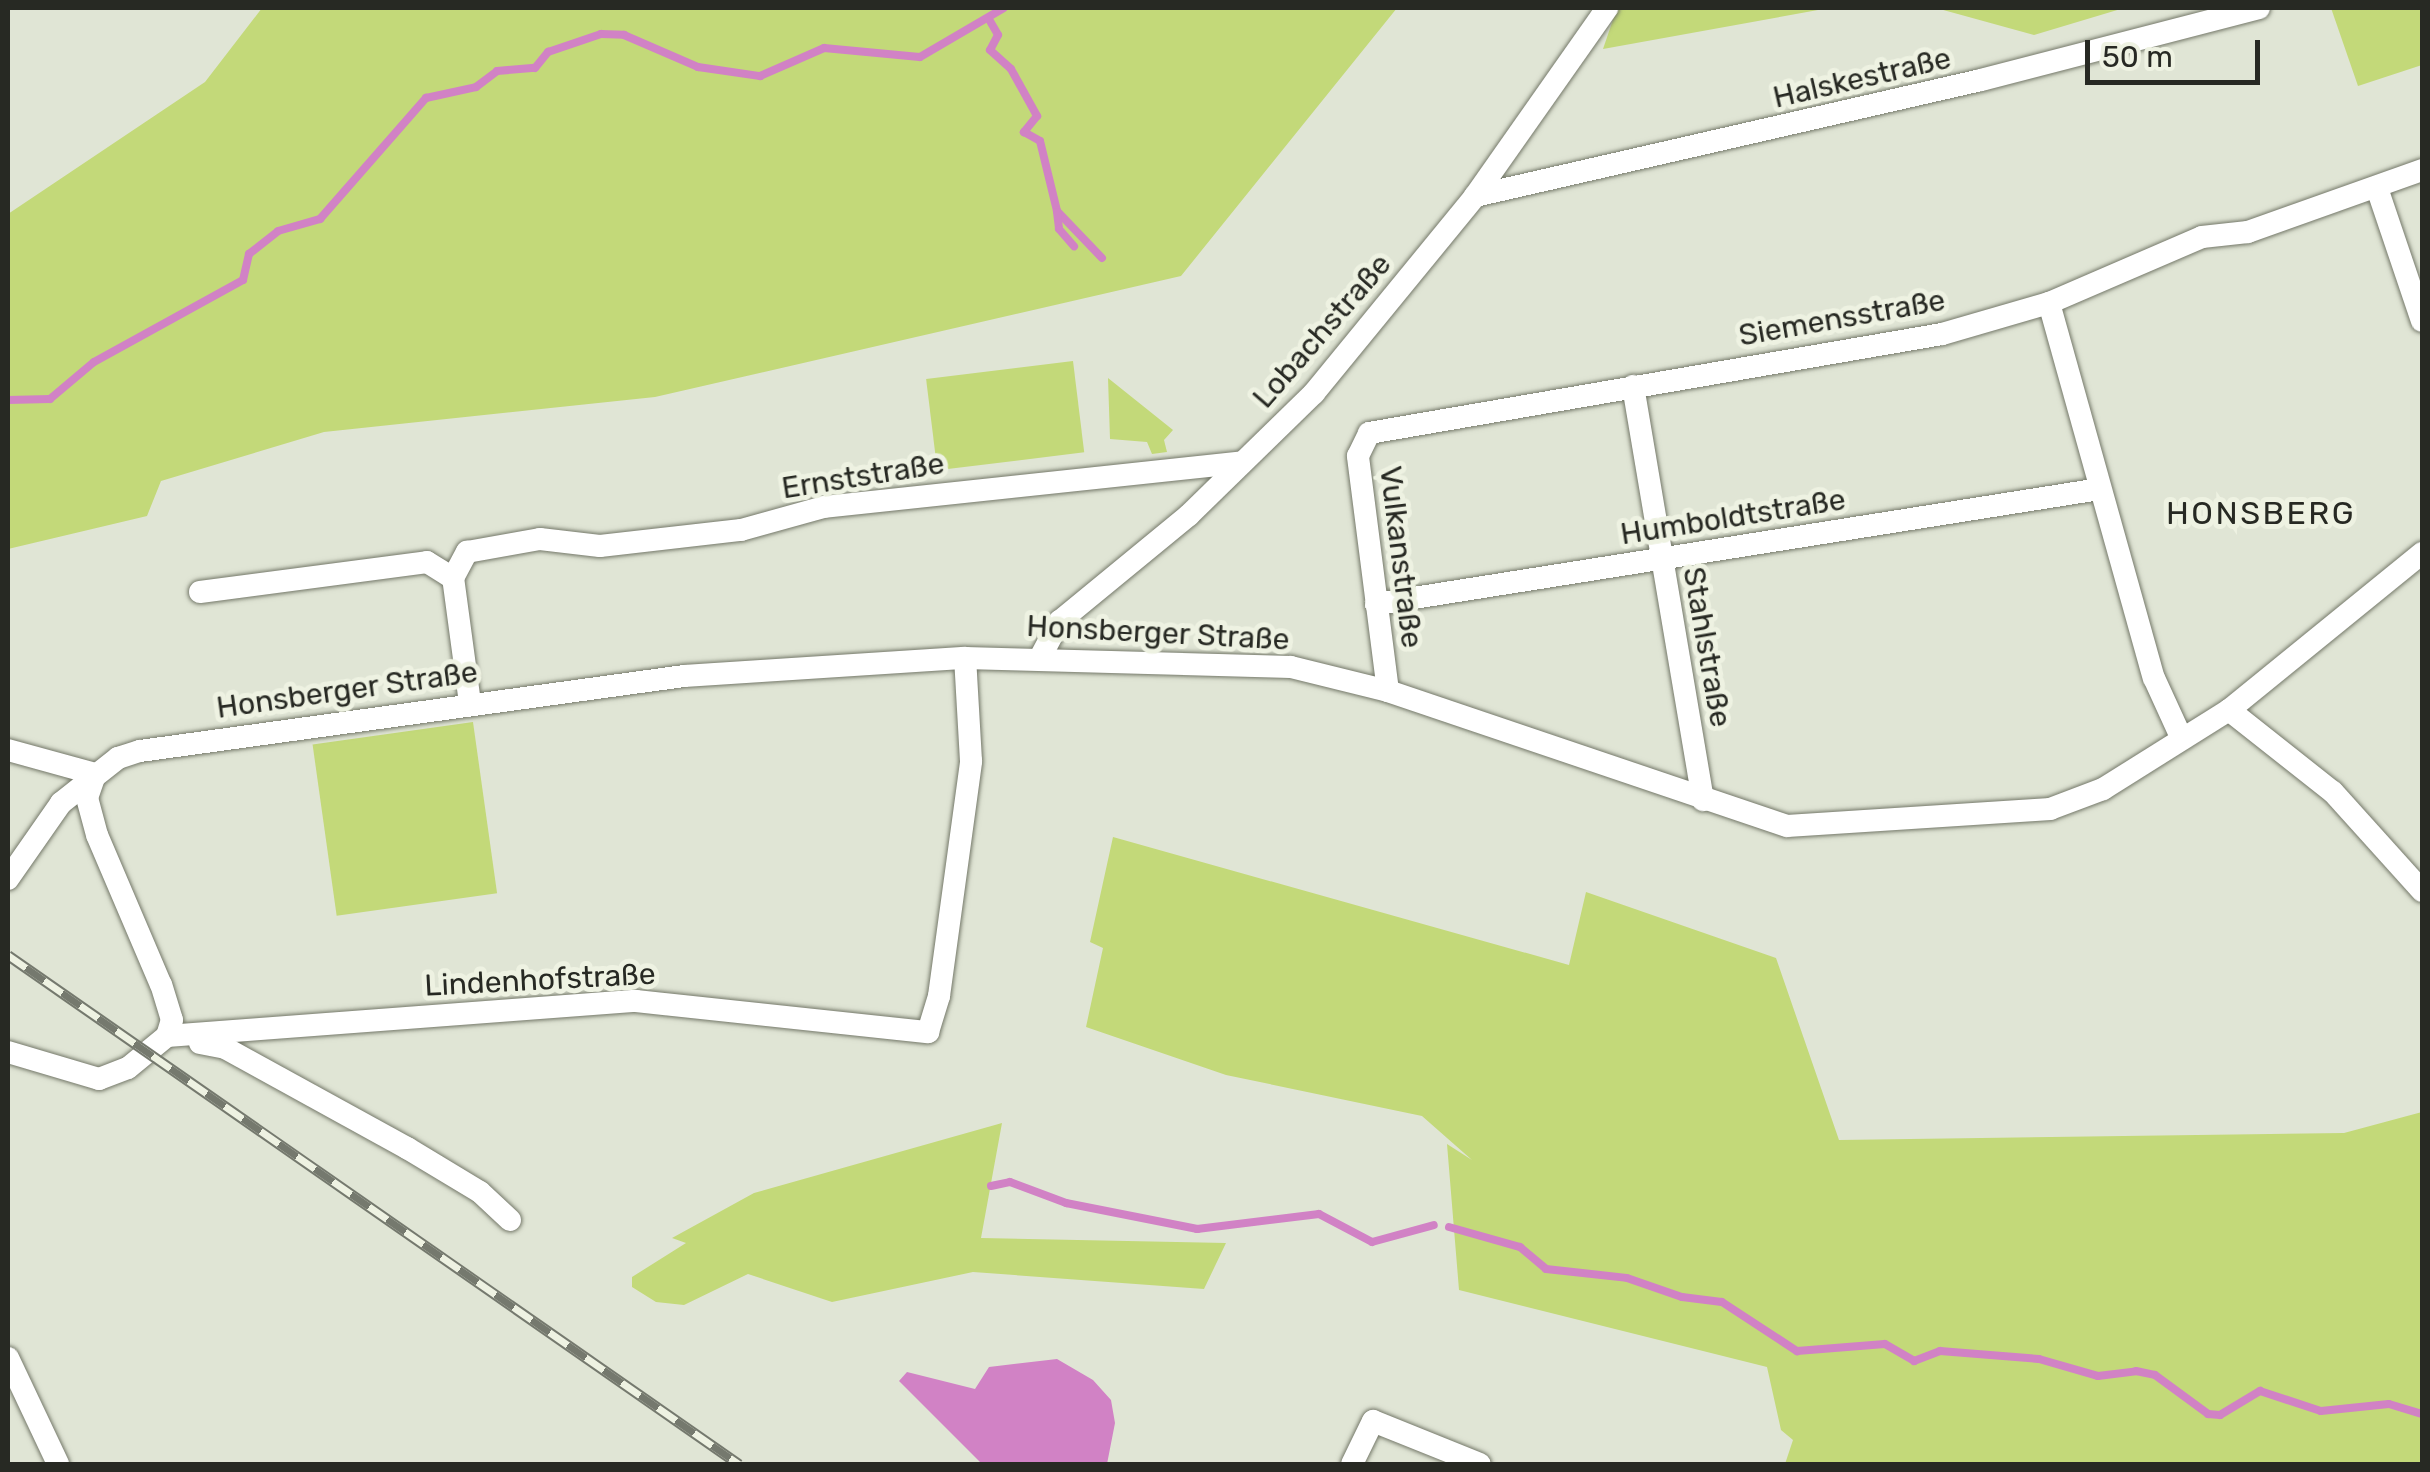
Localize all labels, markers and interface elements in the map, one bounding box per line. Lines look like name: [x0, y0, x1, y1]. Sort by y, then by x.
scale bar: [2090, 20, 2265, 82]
text: 50 m: [2102, 39, 2173, 75]
street label: Halskestraße: [1770, 40, 1954, 116]
street label: Lobachstraße: [1245, 247, 1399, 415]
street label: Siemensstraße: [1736, 282, 1948, 354]
street label: Ernststraße: [779, 445, 947, 507]
street label: Vulkanstraße: [1372, 464, 1430, 650]
street label: Humboldtstraße: [1618, 481, 1848, 553]
district label: HONSBERG: [2166, 494, 2356, 532]
street label: Stahlstraße: [1675, 564, 1739, 730]
street label: Honsberger Straße: [1025, 608, 1291, 658]
street label: Honsberger Straße: [214, 654, 480, 726]
street label: Lindenhofstraße: [424, 956, 656, 1004]

